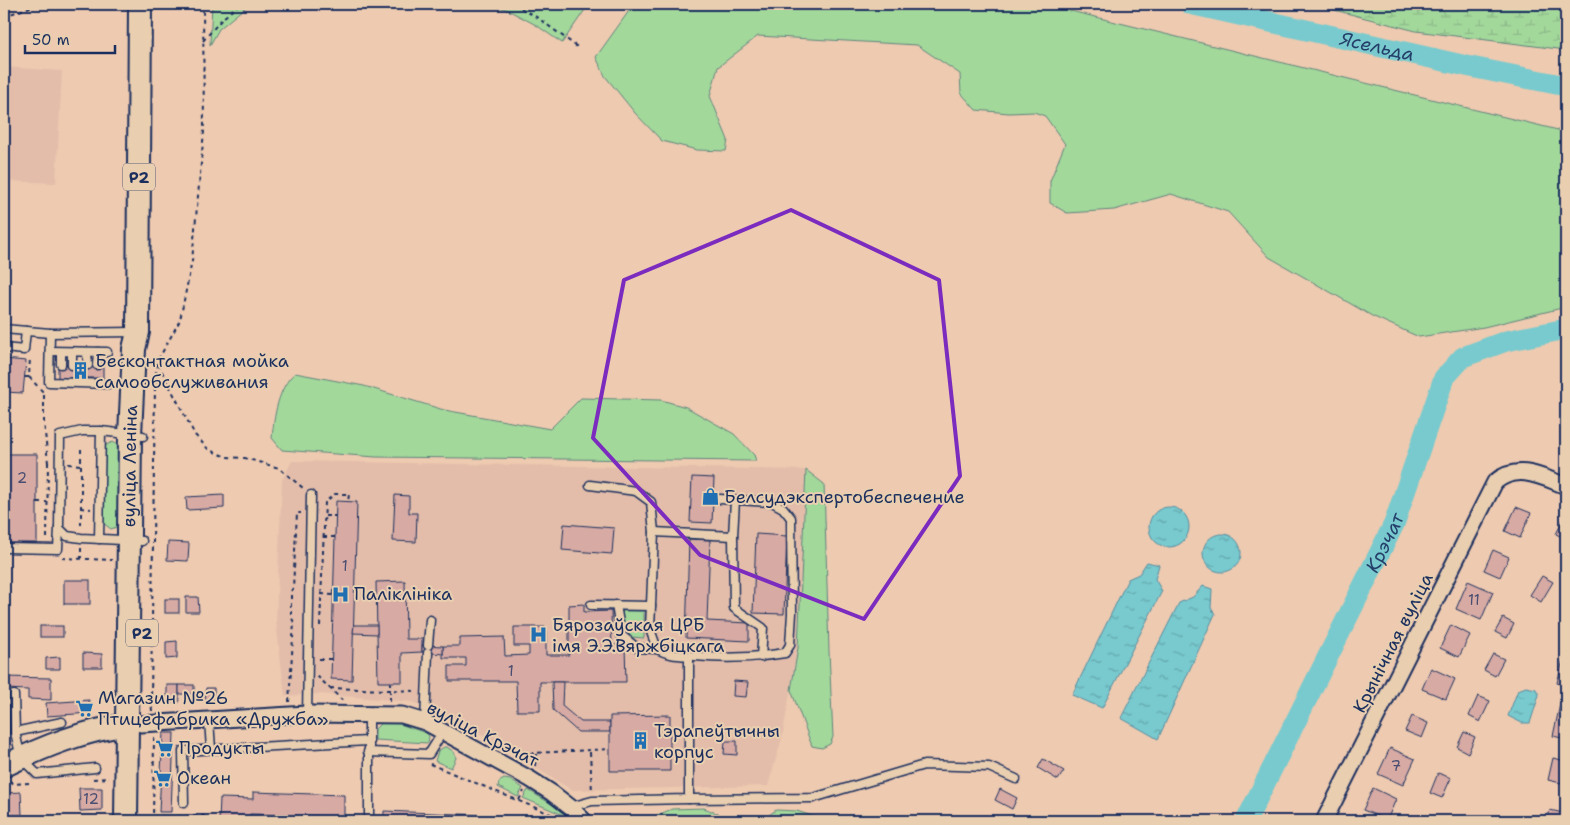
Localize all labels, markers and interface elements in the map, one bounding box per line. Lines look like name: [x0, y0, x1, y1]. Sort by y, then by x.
scale bar: [25, 22, 115, 54]
water label: Ясельда: [1337, 26, 1417, 67]
text: 50 m: [32, 30, 70, 50]
road number: Р2: [123, 163, 155, 190]
place label: Бесконтактная мойка самообслуживания: [95, 349, 289, 394]
building icon: Бесконтактная мойка самообслуживания: [71, 361, 91, 381]
street label: вуліца Леніна: [117, 404, 143, 527]
house number: 2: [17, 468, 27, 488]
place label: Белсудэкспертобеспечение: [724, 485, 965, 509]
shop icon: Белсудэкспертобеспечение: [700, 487, 720, 507]
water label: Крэчат: [1360, 509, 1410, 577]
house number: 1: [342, 556, 348, 576]
street label: Крынічная вуліца: [1347, 569, 1439, 717]
place label: Паліклініка: [354, 582, 452, 606]
hospital icon: Паліклініка: [330, 584, 350, 604]
house number: 11: [1468, 590, 1480, 610]
place label: Бярозаўская ЦРБ імя Э.Э.Вяржбіцкага: [552, 613, 724, 658]
road number: Р2: [126, 620, 158, 646]
hospital icon: Бярозаўская ЦРБ імя Э.Э.Вяржбіцкага: [528, 625, 548, 645]
house number: 1: [508, 661, 514, 681]
place label: Магазин №26 Птицефабрика «Дружба»: [98, 686, 329, 731]
street label: вуліца Крэчат: [423, 695, 544, 773]
supermarket icon: Магазин №26 Птицефабрика «Дружба»: [74, 698, 94, 718]
place label: Тэрапеўтычны корпус: [654, 719, 780, 764]
building icon: Тэрапеўтычны корпус: [630, 731, 650, 751]
place label: Продукты: [179, 736, 265, 760]
supermarket icon: Продукты: [155, 738, 175, 758]
house number: 7: [1391, 756, 1401, 776]
place label: Океан: [177, 766, 231, 790]
supermarket icon: Океан: [153, 768, 173, 788]
house number: 12: [83, 789, 99, 809]

